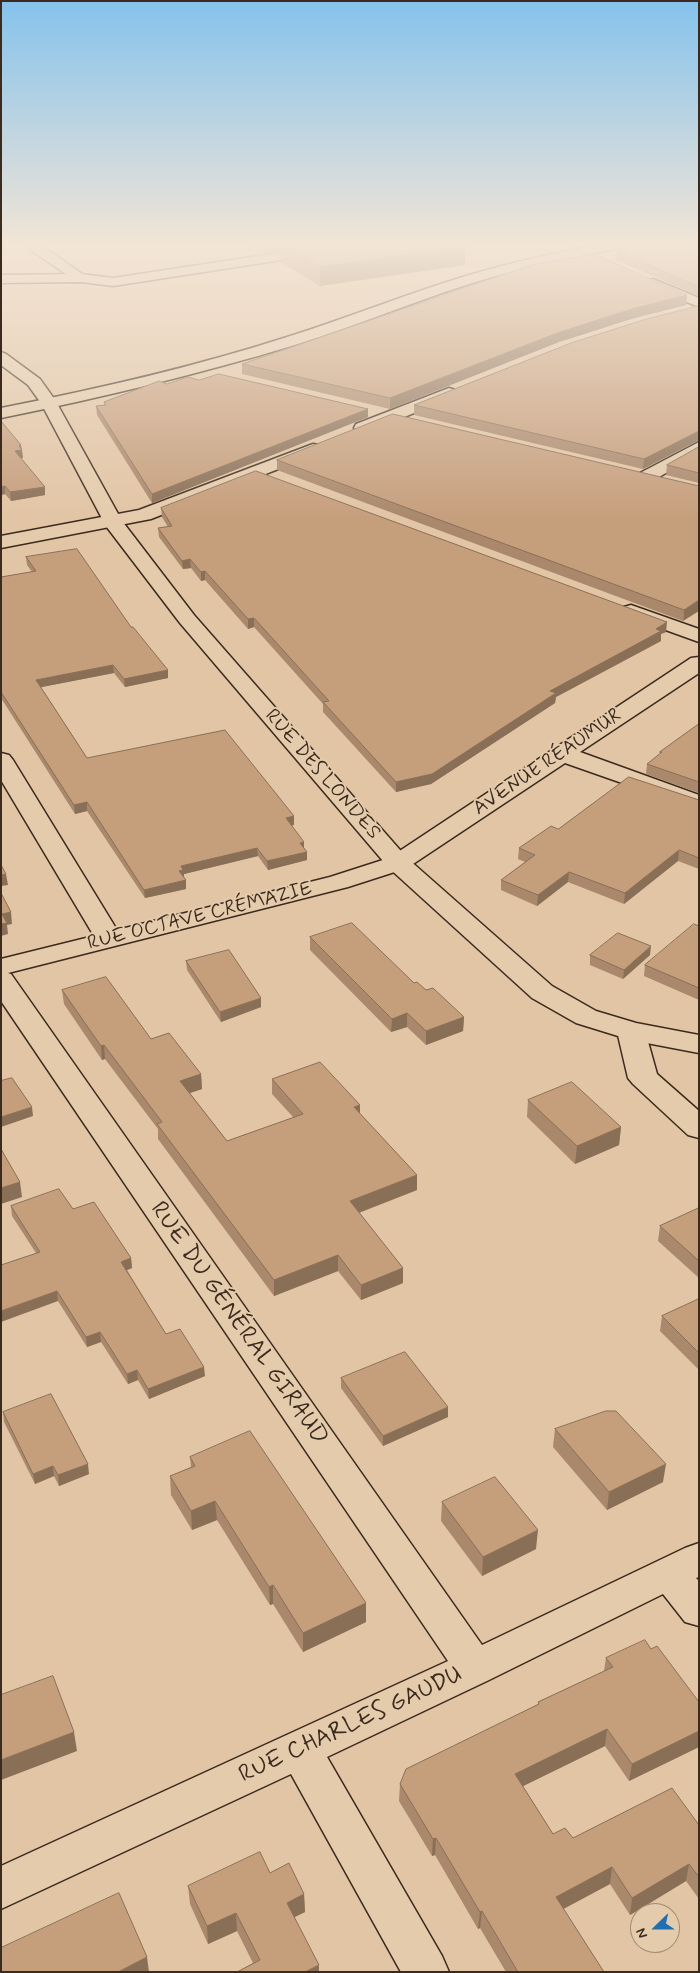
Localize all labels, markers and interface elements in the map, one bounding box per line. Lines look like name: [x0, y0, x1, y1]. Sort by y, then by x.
street label: AVENUE RÉAUMUR: [469, 704, 627, 822]
street label: RUE DES LONDES: [259, 705, 385, 845]
street label: RUE OCTAVE CRÉMAZIE: [85, 878, 315, 956]
street label: RUE DU GÉNÉRAL GIRAUD: [143, 1197, 333, 1451]
street label: RUE CHARLES GAUDU: [235, 1662, 467, 1790]
north arrow: [630, 1903, 680, 1953]
text: N: [632, 1926, 652, 1941]

